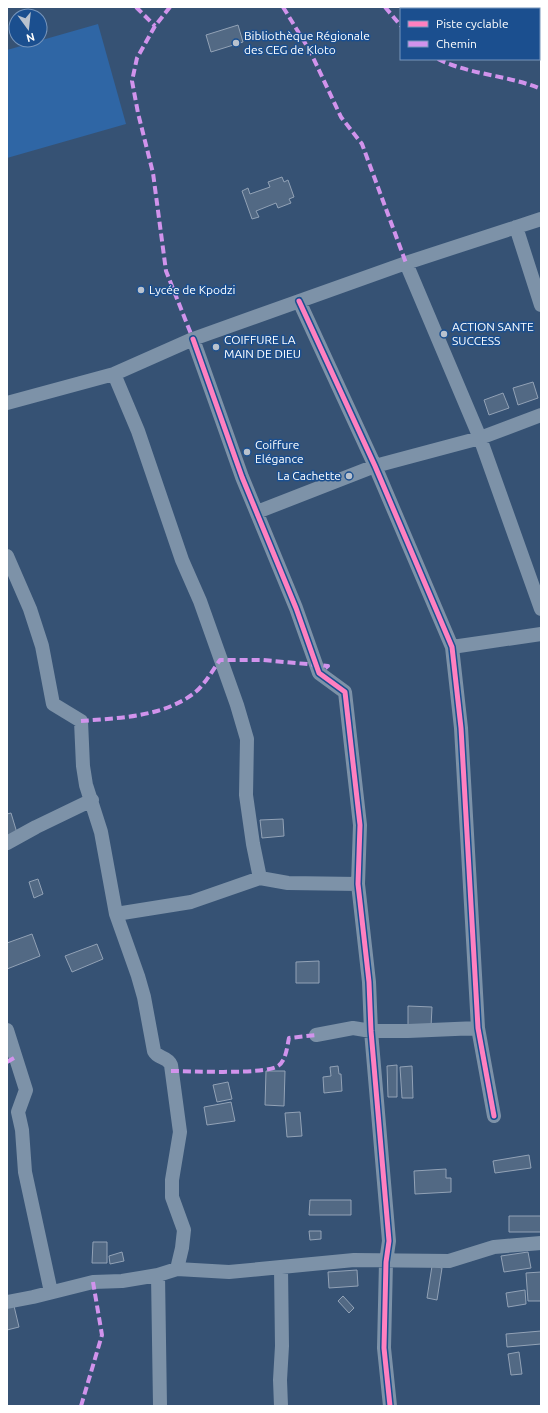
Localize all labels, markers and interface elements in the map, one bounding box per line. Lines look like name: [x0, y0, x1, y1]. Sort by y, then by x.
north arrow: [8, 8, 48, 48]
legend: [400, 8, 540, 60]
text: Piste cyclable: [436, 17, 509, 30]
place label: Bibliothèque Régionale des CEG de Kloto: [244, 29, 370, 56]
text: N: [25, 31, 36, 45]
text: Chemin: [436, 37, 477, 50]
marker: Bibliothèque Régionale des CEG de Kloto: [231, 38, 241, 48]
place label: Lycée de Kpodzi: [149, 283, 236, 296]
marker: Lycée de Kpodzi: [136, 285, 146, 295]
place label: ACTION SANTE SUCCESS: [452, 320, 534, 347]
marker: ACTION SANTE SUCCESS: [439, 329, 449, 339]
place label: COIFFURE LA MAIN DE DIEU: [224, 333, 301, 360]
marker: COIFFURE LA MAIN DE DIEU: [211, 342, 221, 352]
place label: Coiffure Elégance: [255, 438, 304, 465]
marker: Coiffure Elégance: [242, 447, 252, 457]
place label: La Cachette: [277, 469, 341, 482]
marker: La Cachette: [344, 471, 354, 481]

